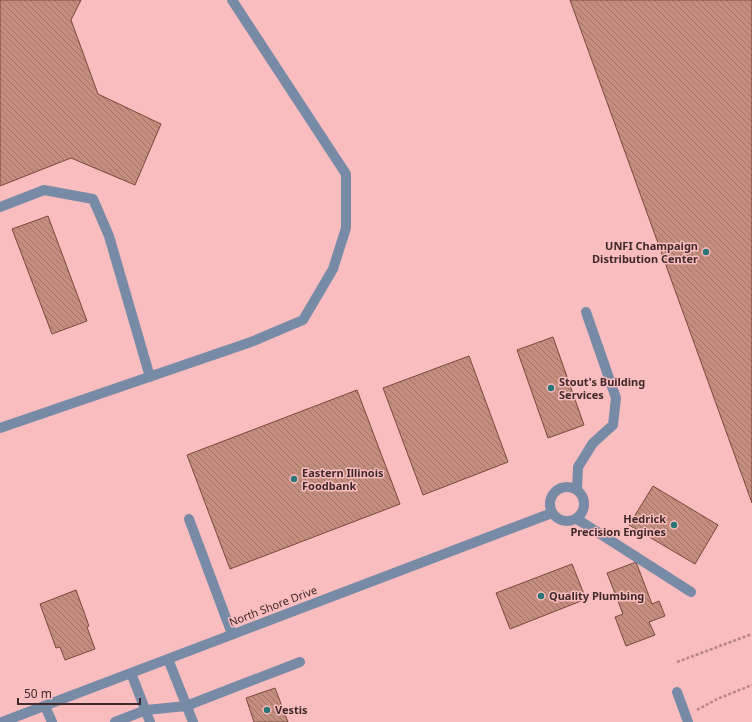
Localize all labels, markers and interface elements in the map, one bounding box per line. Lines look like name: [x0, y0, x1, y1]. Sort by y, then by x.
place label: UNFI Champaign Distribution Center: [592, 238, 698, 266]
marker: UNFI Champaign Distribution Center: [701, 247, 711, 257]
place label: Stout's Building Services: [559, 374, 645, 402]
marker: Stout's Building Services: [546, 383, 556, 393]
place label: Eastern Illinois Foodbank: [302, 465, 384, 493]
marker: Eastern Illinois Foodbank: [289, 474, 299, 484]
place label: Hedrick Precision Engines: [570, 511, 666, 539]
marker: Hedrick Precision Engines: [669, 520, 679, 530]
street label: North Shore Drive: [227, 582, 319, 629]
place label: Quality Plumbing: [549, 588, 644, 603]
marker: Quality Plumbing: [536, 591, 546, 601]
scale bar: [18, 680, 140, 706]
text: 50 m: [24, 685, 52, 702]
place label: Vestis: [275, 702, 308, 717]
marker: Vestis: [262, 705, 272, 715]

